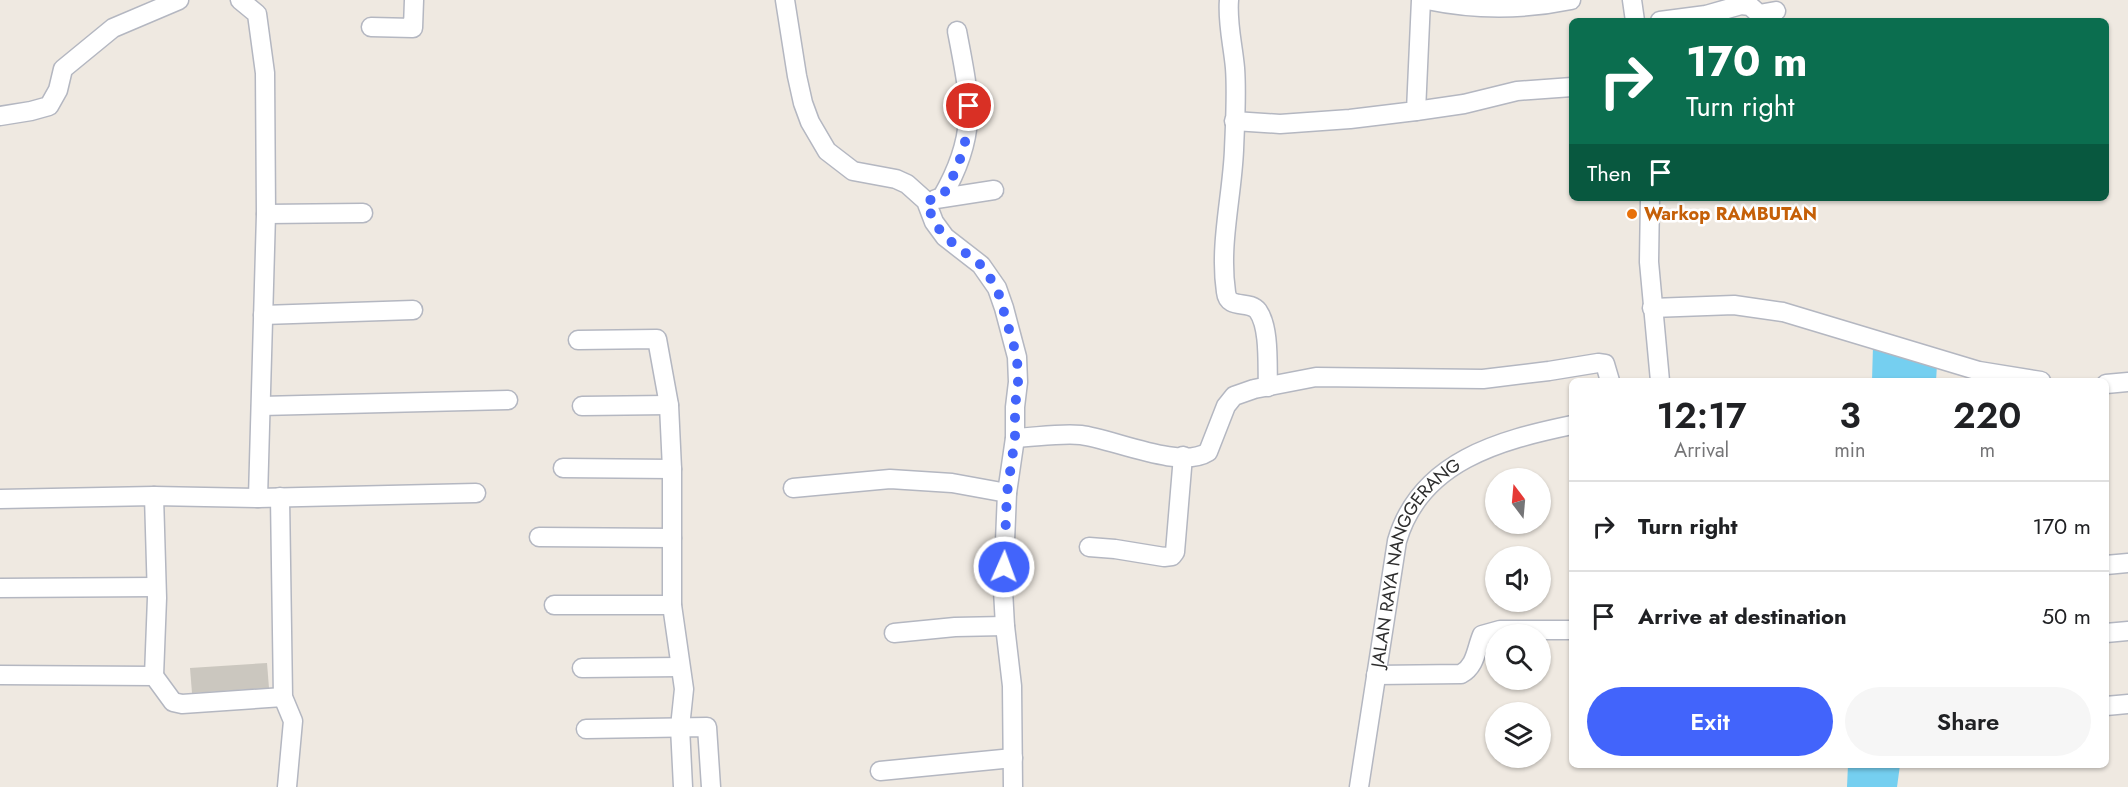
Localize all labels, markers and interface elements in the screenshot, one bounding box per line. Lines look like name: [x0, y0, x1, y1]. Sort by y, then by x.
text: 170 m: [1686, 31, 1808, 92]
icon: right: [1587, 42, 1665, 120]
pin: [943, 80, 994, 131]
text: Turn right: [1686, 87, 1794, 126]
icon: arrive: [952, 89, 985, 122]
icon: arrive: [1644, 156, 1677, 189]
text: Then: [1587, 157, 1632, 189]
place label: Warkop RAMBUTAN: [1644, 201, 1817, 227]
marker: Warkop RAMBUTAN: [1625, 207, 1639, 221]
text: 12:17: [1657, 389, 1747, 441]
text: 3: [1839, 389, 1861, 441]
text: 220: [1953, 389, 2021, 441]
text: Arrival: [1674, 436, 1729, 465]
text: min: [1834, 436, 1866, 465]
text: m: [1979, 436, 1995, 465]
street label: JALAN RAYA NANGGERANG: [1364, 452, 1466, 671]
north arrow: [1485, 468, 1551, 534]
map controls: [1485, 468, 1551, 768]
icon: right: [1587, 510, 1620, 543]
text: Turn right: [1638, 510, 1738, 542]
text: 170 m: [2033, 510, 2091, 542]
position arrow: [972, 535, 1036, 599]
button: sound: [1485, 546, 1551, 612]
icon: arrive: [1587, 600, 1620, 633]
text: Arrive at destination: [1638, 600, 1847, 632]
text: 50 m: [2042, 600, 2091, 632]
button: search: [1485, 624, 1551, 690]
button: Exit: [1587, 687, 1833, 756]
button: Share: [1845, 687, 2091, 756]
button: layers: [1485, 702, 1551, 768]

